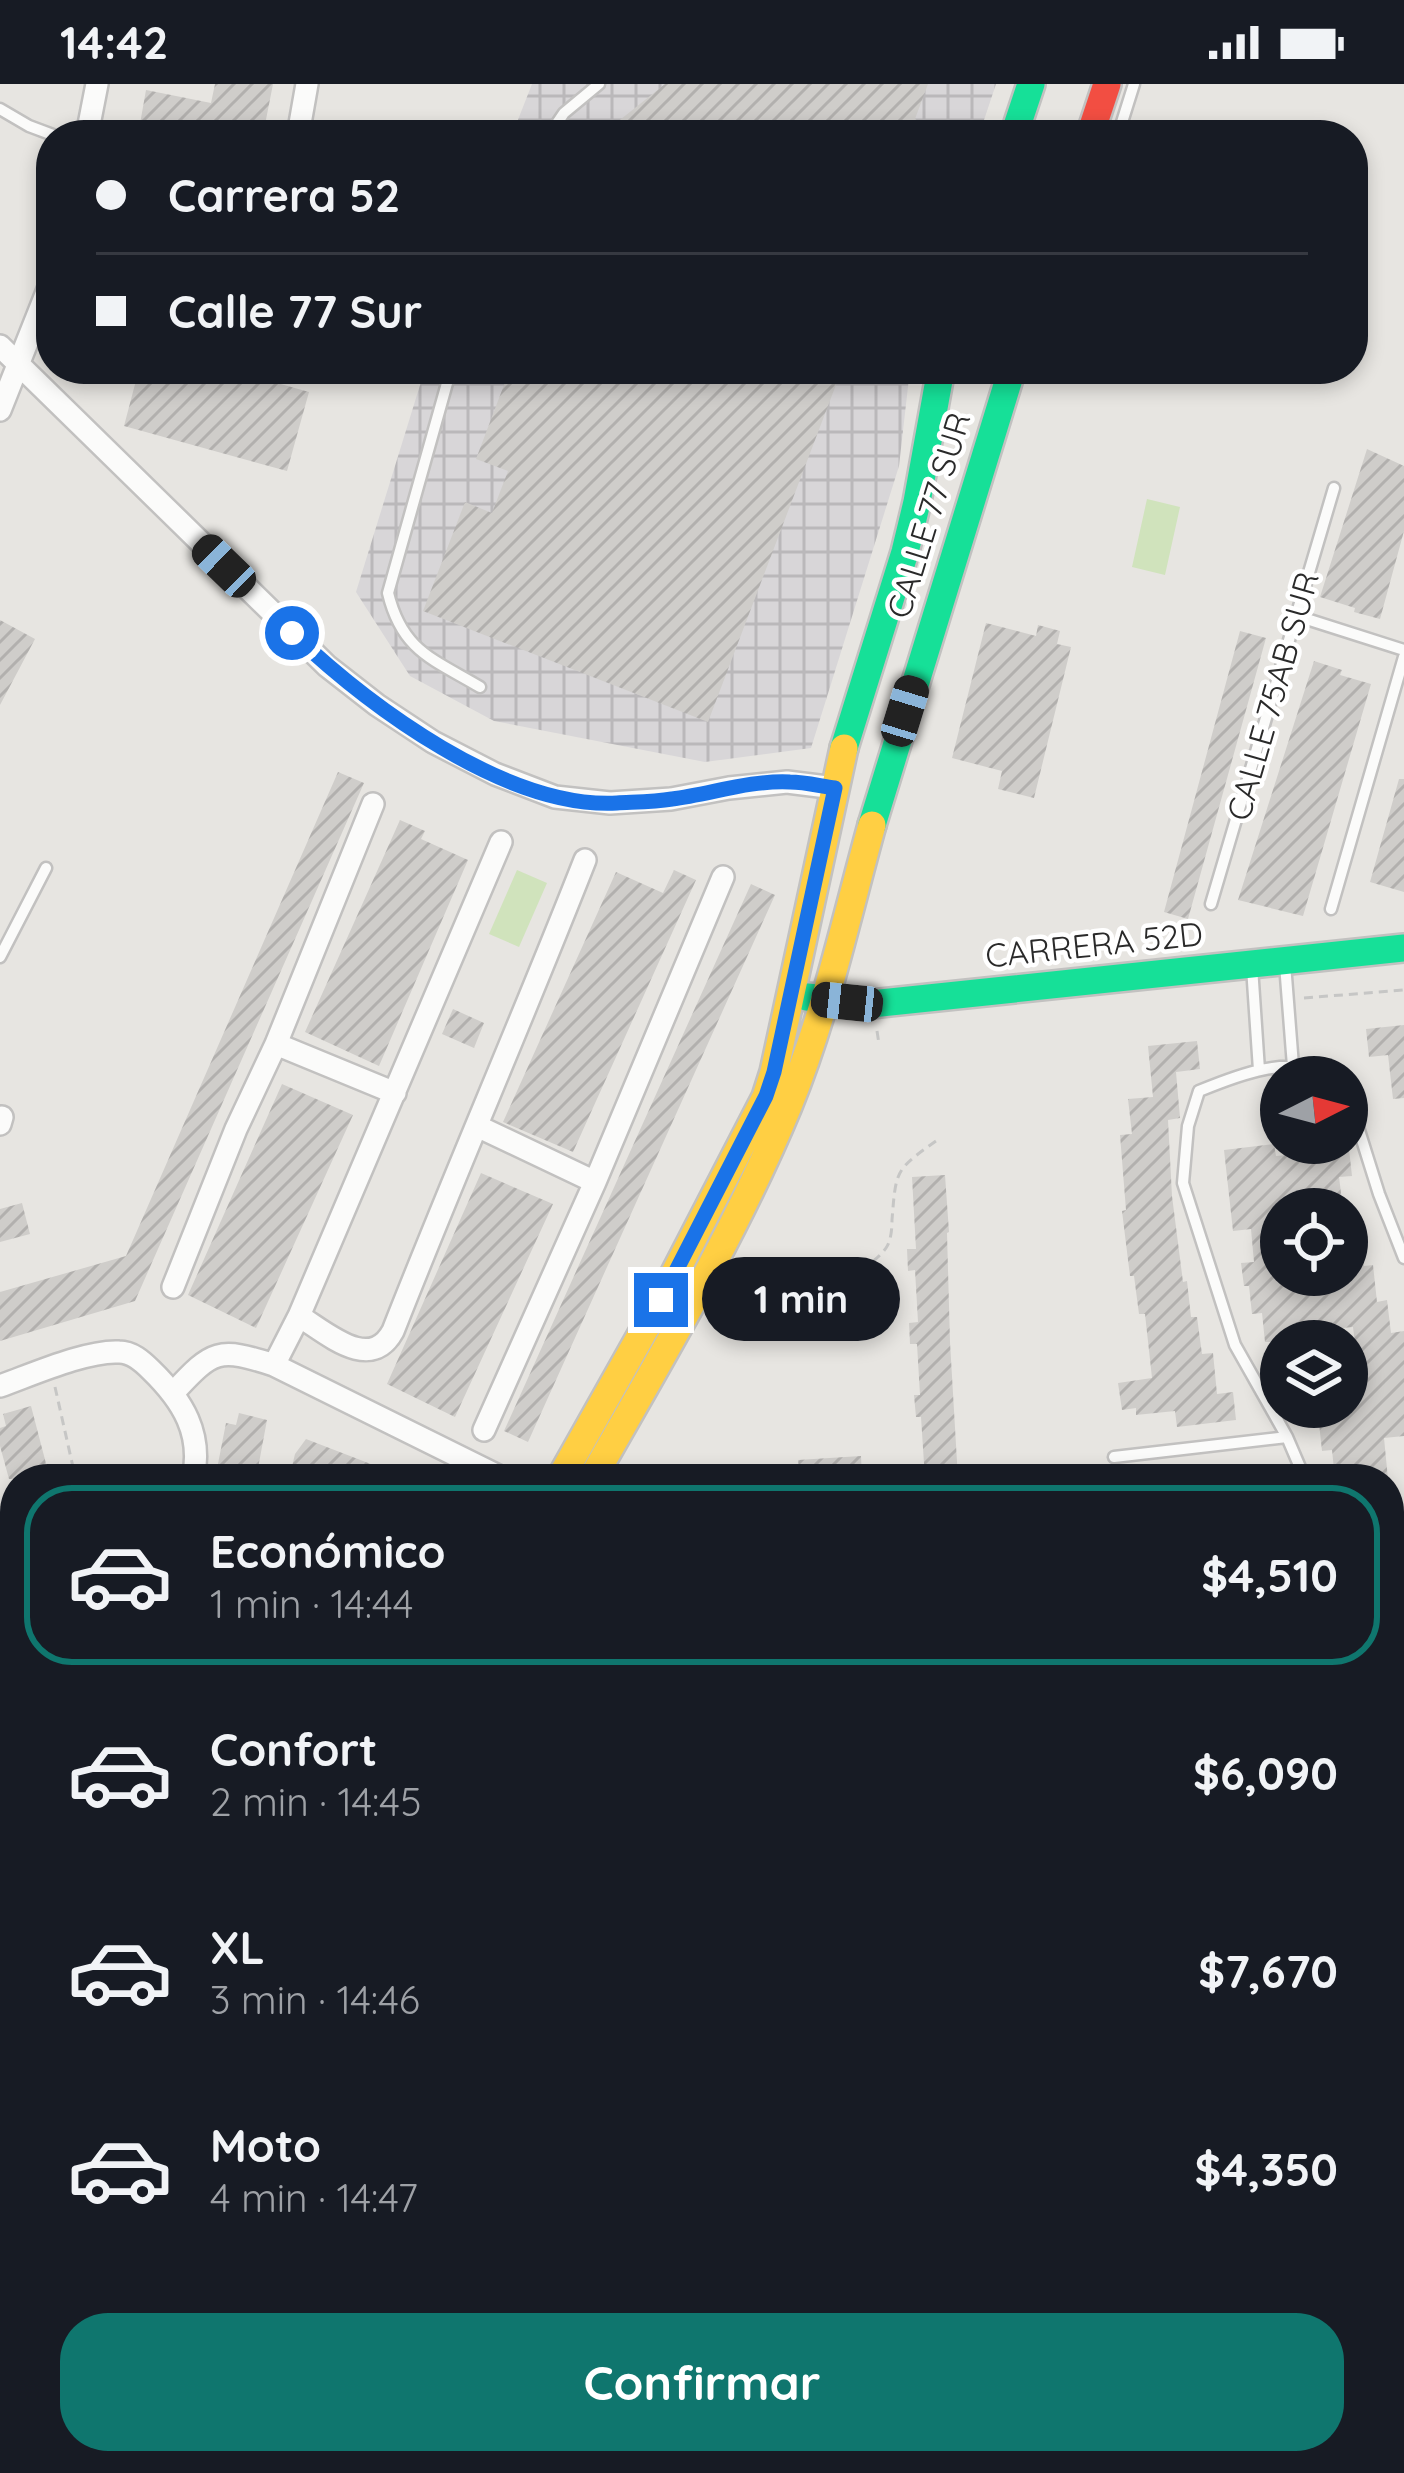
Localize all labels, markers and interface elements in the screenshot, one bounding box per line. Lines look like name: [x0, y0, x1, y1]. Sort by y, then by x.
text: 14:42: [60, 14, 168, 70]
text: Carrera 52: [168, 167, 400, 223]
text: Calle 77 Sur: [168, 283, 422, 339]
street label: CALLE 77 SUR: [877, 407, 979, 623]
car: [186, 528, 262, 604]
street label: CALLE 75AB SUR: [1217, 567, 1327, 825]
route start: [265, 606, 319, 660]
car: [877, 671, 933, 751]
street label: CARRERA 52D: [983, 912, 1205, 976]
car: [809, 980, 885, 1024]
north arrow: [1260, 1056, 1368, 1164]
map controls: [1260, 1056, 1368, 1428]
button: locate: [1260, 1188, 1368, 1296]
callout: 1 min: [703, 1258, 901, 1342]
route end: [634, 1273, 688, 1327]
text: 1 min: [754, 1274, 848, 1323]
button: layers: [1260, 1320, 1368, 1428]
icon: car: [66, 1521, 174, 1629]
text: Económico: [210, 1523, 446, 1579]
text: $4,510: [1201, 1547, 1338, 1603]
text: 1 min · 14:44: [210, 1579, 413, 1628]
icon: car: [66, 1719, 174, 1827]
text: Confort: [210, 1721, 377, 1777]
text: $6,090: [1193, 1745, 1338, 1801]
text: 2 min · 14:45: [210, 1777, 421, 1826]
icon: car: [66, 1917, 174, 2025]
text: XL: [210, 1919, 265, 1975]
text: $7,670: [1198, 1943, 1338, 1999]
text: 3 min · 14:46: [210, 1975, 420, 2024]
icon: car: [66, 2115, 174, 2223]
text: Moto: [210, 2117, 321, 2173]
text: $4,350: [1195, 2141, 1338, 2197]
text: 4 min · 14:47: [210, 2173, 418, 2222]
button: Confirmar: [60, 2313, 1344, 2451]

